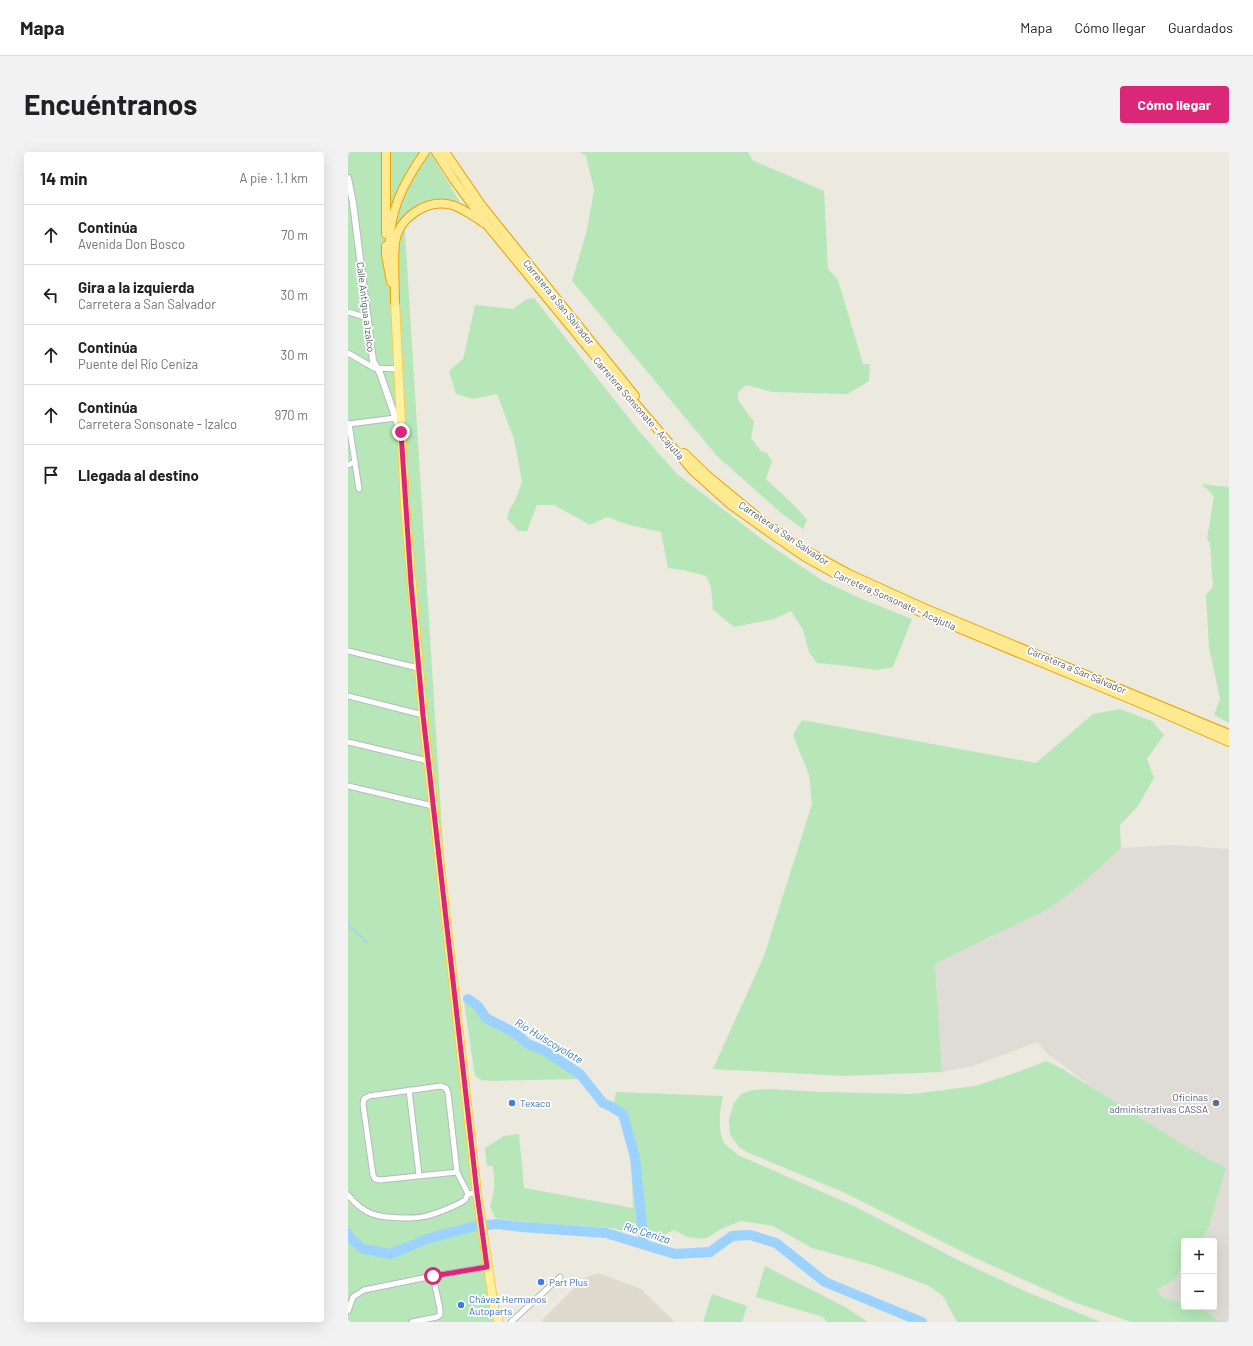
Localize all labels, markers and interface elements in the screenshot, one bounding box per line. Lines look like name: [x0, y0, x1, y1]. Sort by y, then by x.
text: Mapa: [20, 16, 64, 39]
text: Mapa: [1020, 19, 1052, 36]
text: Cómo llegar: [1074, 19, 1146, 36]
text: Guardados: [1168, 19, 1233, 36]
button: Cómo llegar: [1120, 86, 1229, 123]
text: Encuéntranos: [24, 87, 197, 121]
text: 14 min: [40, 168, 88, 188]
text: A pie · 1.1 km: [240, 170, 308, 186]
text: Continúa: [78, 218, 138, 236]
icon: ahead: [40, 224, 62, 246]
text: 70 m: [281, 227, 308, 243]
text: Avenida Don Bosco: [78, 236, 185, 252]
street label: Carretera a San Salvador: [521, 257, 597, 347]
street label: Calle Antigua a Izalco: [355, 261, 377, 353]
text: Gira a la izquierda: [78, 278, 194, 296]
icon: left: [40, 284, 62, 306]
text: 30 m: [281, 287, 308, 303]
text: Carretera a San Salvador: [78, 296, 216, 312]
text: Continúa: [78, 338, 138, 356]
icon: ahead: [40, 344, 62, 366]
text: 30 m: [281, 347, 308, 363]
street label: Carretera Sonsonate - Acajutla: [591, 354, 687, 462]
text: Puente del Río Ceniza: [78, 356, 198, 372]
text: Continúa: [78, 398, 138, 416]
icon: ahead: [40, 404, 62, 426]
text: 970 m: [274, 407, 308, 423]
text: Carretera Sonsonate - Izalco: [78, 416, 237, 432]
route end: [392, 423, 410, 441]
icon: arrive: [40, 464, 62, 486]
text: Llegada al destino: [78, 466, 199, 484]
street label: Carretera a San Salvador: [737, 498, 832, 568]
street label: Carretera Sonsonate - Acajutla: [832, 568, 958, 632]
street label: Carretera a San Salvador: [1026, 644, 1129, 696]
water label: Río Huiscoyolate: [513, 1015, 586, 1066]
place label: Oficinas administrativas CASSA: [1109, 1091, 1208, 1115]
place label: Texaco: [520, 1097, 551, 1109]
marker: Texaco: [507, 1098, 517, 1108]
marker: Oficinas administrativas CASSA: [1211, 1098, 1221, 1108]
water label: Río Ceniza: [622, 1219, 672, 1246]
map controls: [1181, 1238, 1217, 1310]
button: +: [1181, 1238, 1217, 1274]
route start: [424, 1267, 442, 1285]
button: −: [1181, 1274, 1217, 1310]
place label: Part Plus: [549, 1276, 588, 1288]
marker: Part Plus: [536, 1277, 546, 1287]
place label: Chávez Hermanos Autoparts: [469, 1293, 546, 1317]
marker: Chávez Hermanos Autoparts: [456, 1300, 466, 1310]

